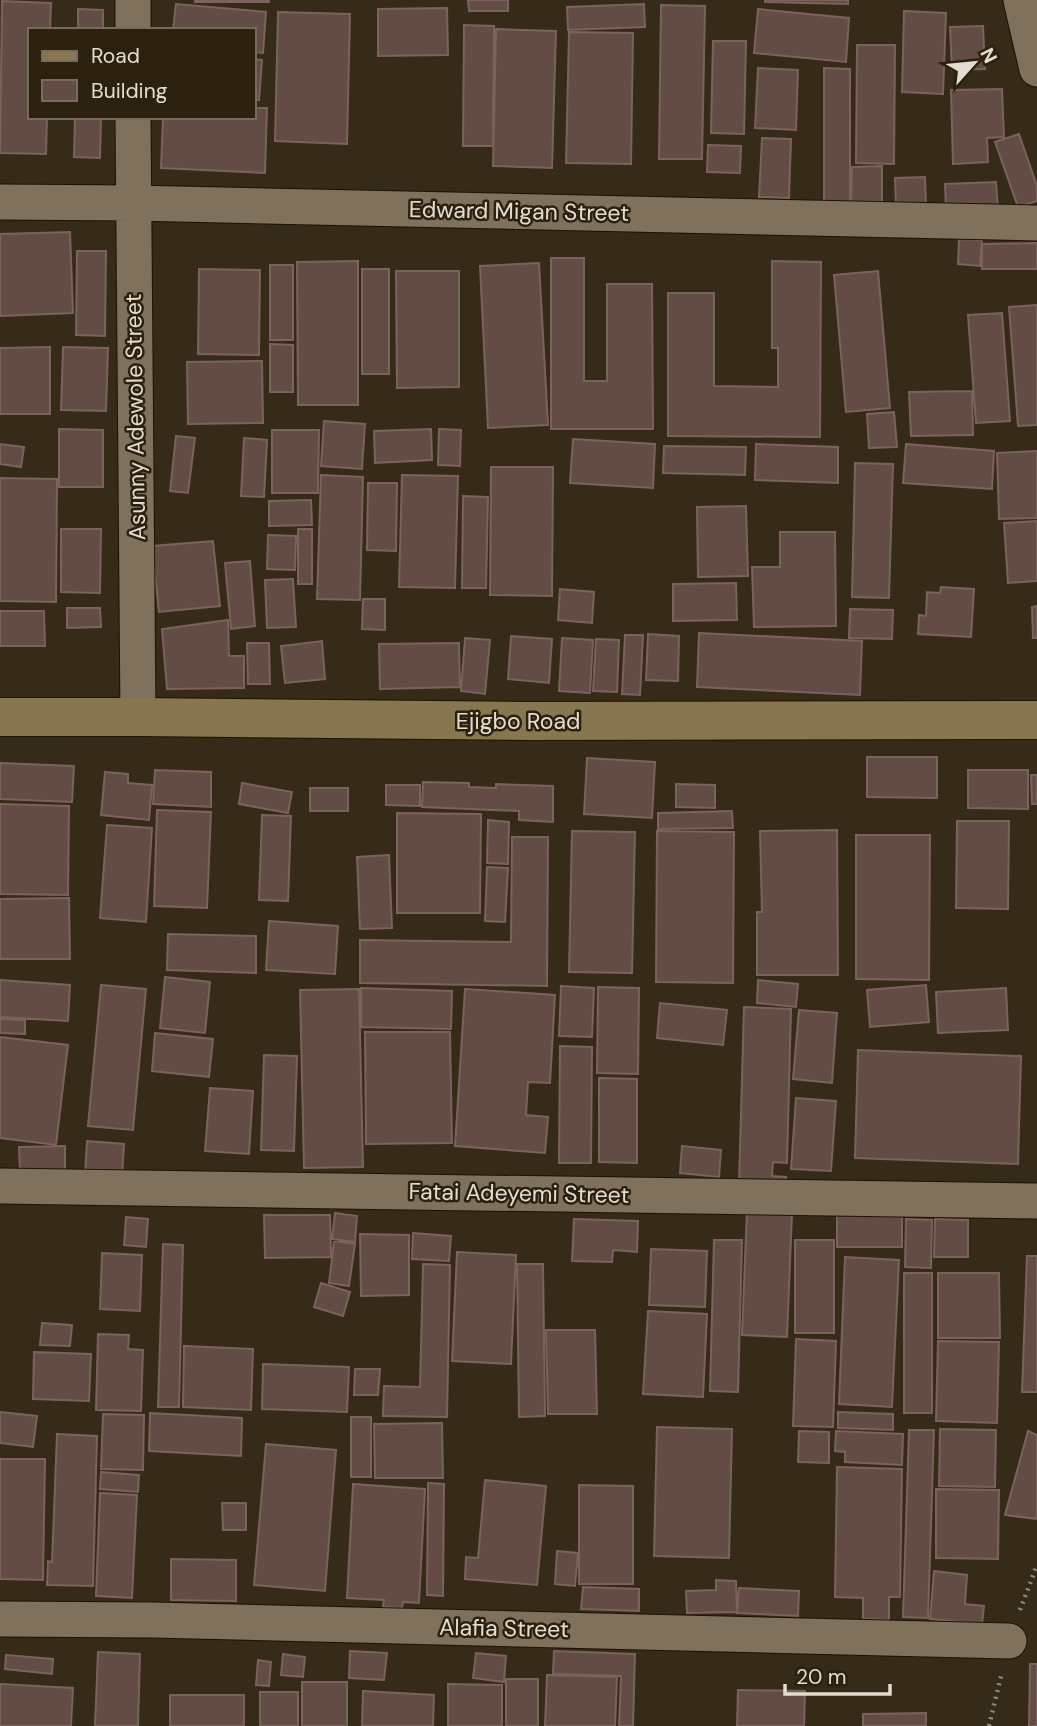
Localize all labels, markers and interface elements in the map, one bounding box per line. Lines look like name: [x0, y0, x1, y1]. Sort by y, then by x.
legend: [28, 28, 256, 119]
north arrow: [939, 28, 1009, 98]
text: Road: [91, 42, 140, 70]
text: N: [974, 44, 1003, 67]
text: Building: [91, 77, 168, 105]
street label: Edward Migan Street: [409, 194, 629, 228]
street label: Asunny Adewole Street: [118, 293, 152, 541]
street label: Ejigbo Road: [456, 706, 580, 736]
street label: Fatai Adeyemi Street: [408, 1176, 630, 1210]
street label: Alafia Street: [439, 1612, 569, 1644]
scale bar: [785, 1652, 890, 1696]
text: 20 m: [796, 1663, 847, 1691]

